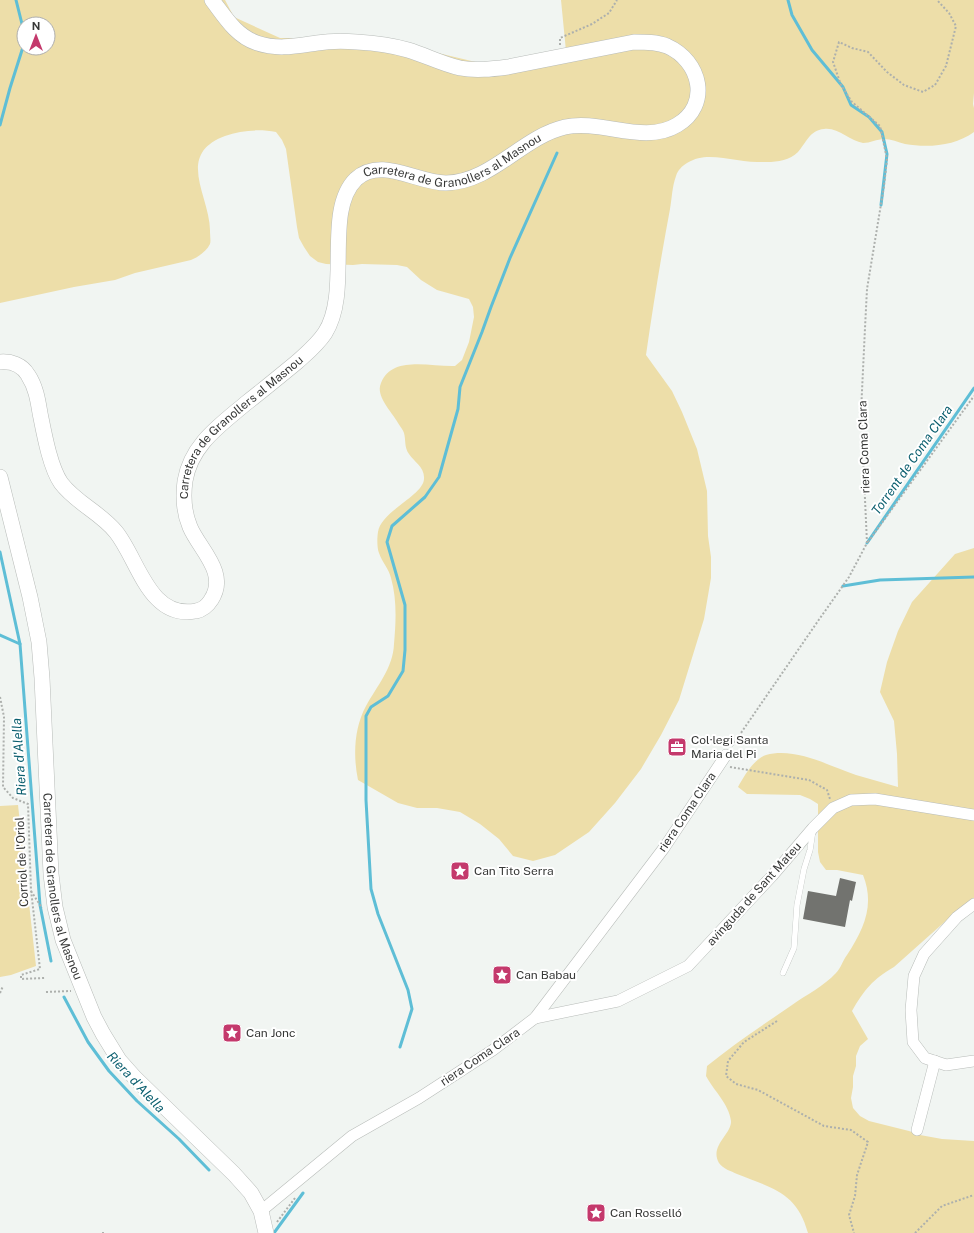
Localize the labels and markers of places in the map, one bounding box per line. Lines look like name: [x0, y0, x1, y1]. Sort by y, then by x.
place label: Col·legi Santa Maria del Pi: [691, 733, 769, 761]
office icon: Col·legi Santa Maria del Pi: [666, 736, 688, 758]
place icon: Can Tito Serra: [449, 860, 471, 882]
place label: Can Tito Serra: [474, 864, 554, 878]
place icon: Can Babau: [491, 964, 513, 986]
place label: Can Babau: [516, 968, 576, 982]
place icon: Can Jonc: [221, 1022, 243, 1044]
place label: Can Jonc: [246, 1026, 296, 1040]
place icon: Can Rosselló: [585, 1202, 607, 1224]
place label: Can Rosselló: [610, 1206, 682, 1220]

